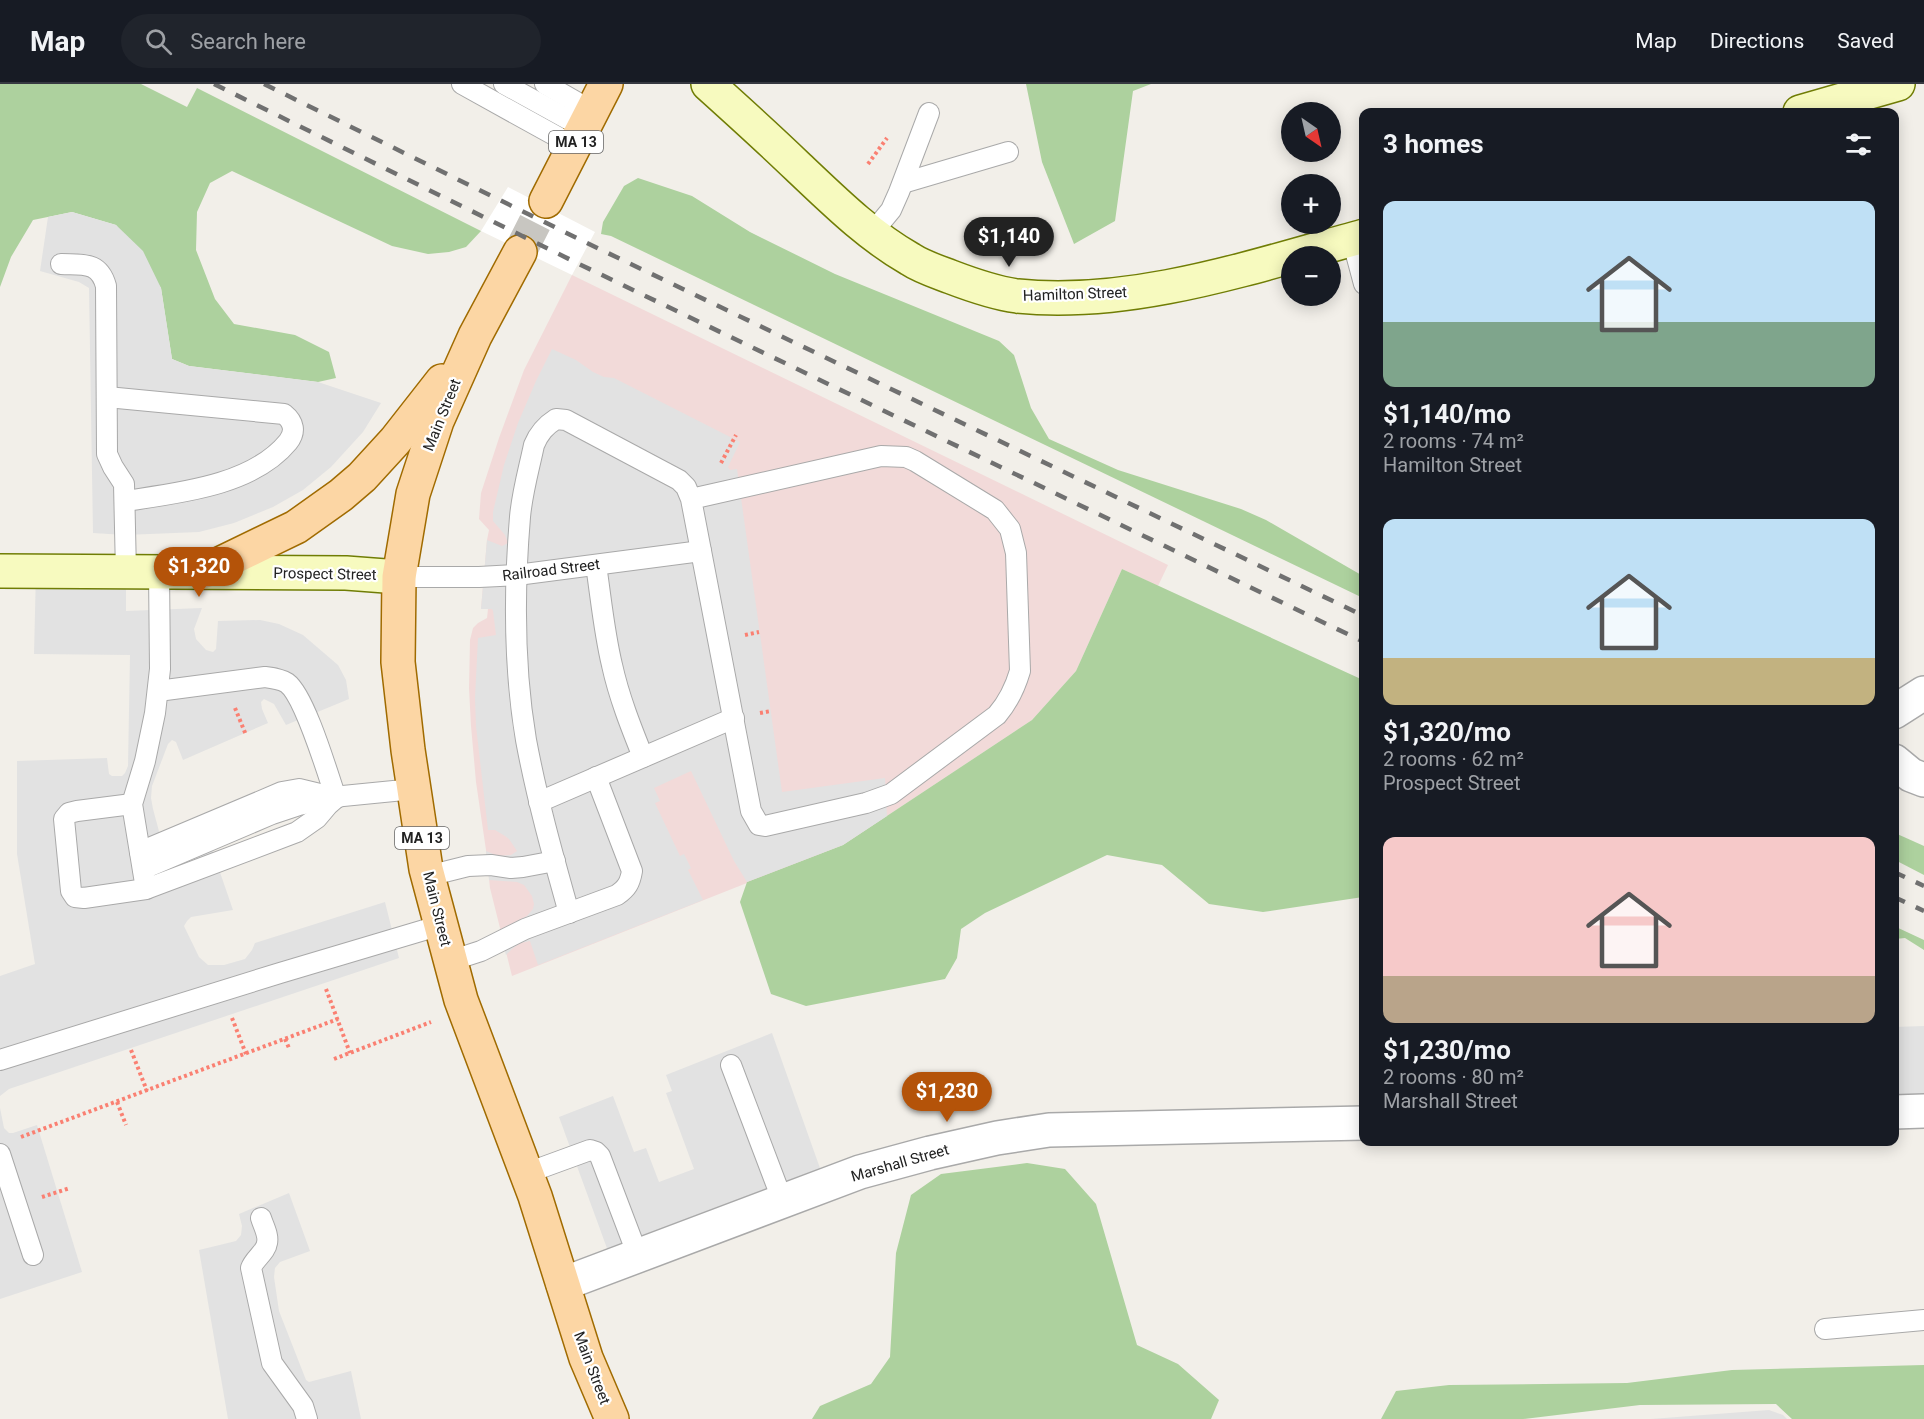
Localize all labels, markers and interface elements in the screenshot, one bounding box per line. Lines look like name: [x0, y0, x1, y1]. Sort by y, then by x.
search box: [121, 14, 541, 68]
text: Map: [30, 25, 85, 58]
icon: search: [142, 25, 175, 58]
text: Search here: [190, 29, 306, 54]
text: Map: [1635, 29, 1677, 53]
text: Directions: [1710, 29, 1804, 53]
text: Saved: [1837, 29, 1894, 53]
north arrow: [1281, 102, 1341, 162]
map controls: [1281, 102, 1341, 306]
icon: filters: [1842, 128, 1875, 161]
text: 3 homes: [1383, 129, 1484, 159]
road number: MA 13: [549, 131, 603, 153]
button: +: [1281, 174, 1341, 234]
pin: $1,140: [960, 217, 1058, 268]
text: $1,140: [978, 224, 1040, 248]
icon: home: [1575, 240, 1683, 348]
button: −: [1281, 246, 1341, 306]
street label: Hamilton Street: [1023, 283, 1127, 305]
street label: Main Street: [419, 376, 465, 454]
text: $1,140/mo: [1383, 399, 1511, 429]
text: 2 rooms · 74 m²: [1383, 429, 1524, 453]
text: Hamilton Street: [1383, 453, 1522, 477]
pin: $1,320: [150, 547, 248, 598]
text: $1,320: [168, 554, 230, 578]
street label: Railroad Street: [501, 555, 601, 585]
icon: home: [1575, 558, 1683, 666]
street label: Prospect Street: [273, 564, 377, 584]
text: $1,320/mo: [1383, 717, 1511, 747]
text: 2 rooms · 62 m²: [1383, 747, 1524, 771]
text: Prospect Street: [1383, 771, 1521, 795]
road number: MA 13: [395, 827, 449, 849]
street label: Main Street: [419, 870, 455, 948]
icon: home: [1575, 876, 1683, 984]
text: $1,230/mo: [1383, 1035, 1511, 1065]
text: 2 rooms · 80 m²: [1383, 1065, 1524, 1089]
pin: $1,230: [898, 1072, 996, 1123]
text: $1,230: [916, 1079, 978, 1103]
text: Marshall Street: [1383, 1089, 1518, 1113]
street label: Marshall Street: [849, 1140, 951, 1186]
street label: Main Street: [570, 1329, 614, 1407]

